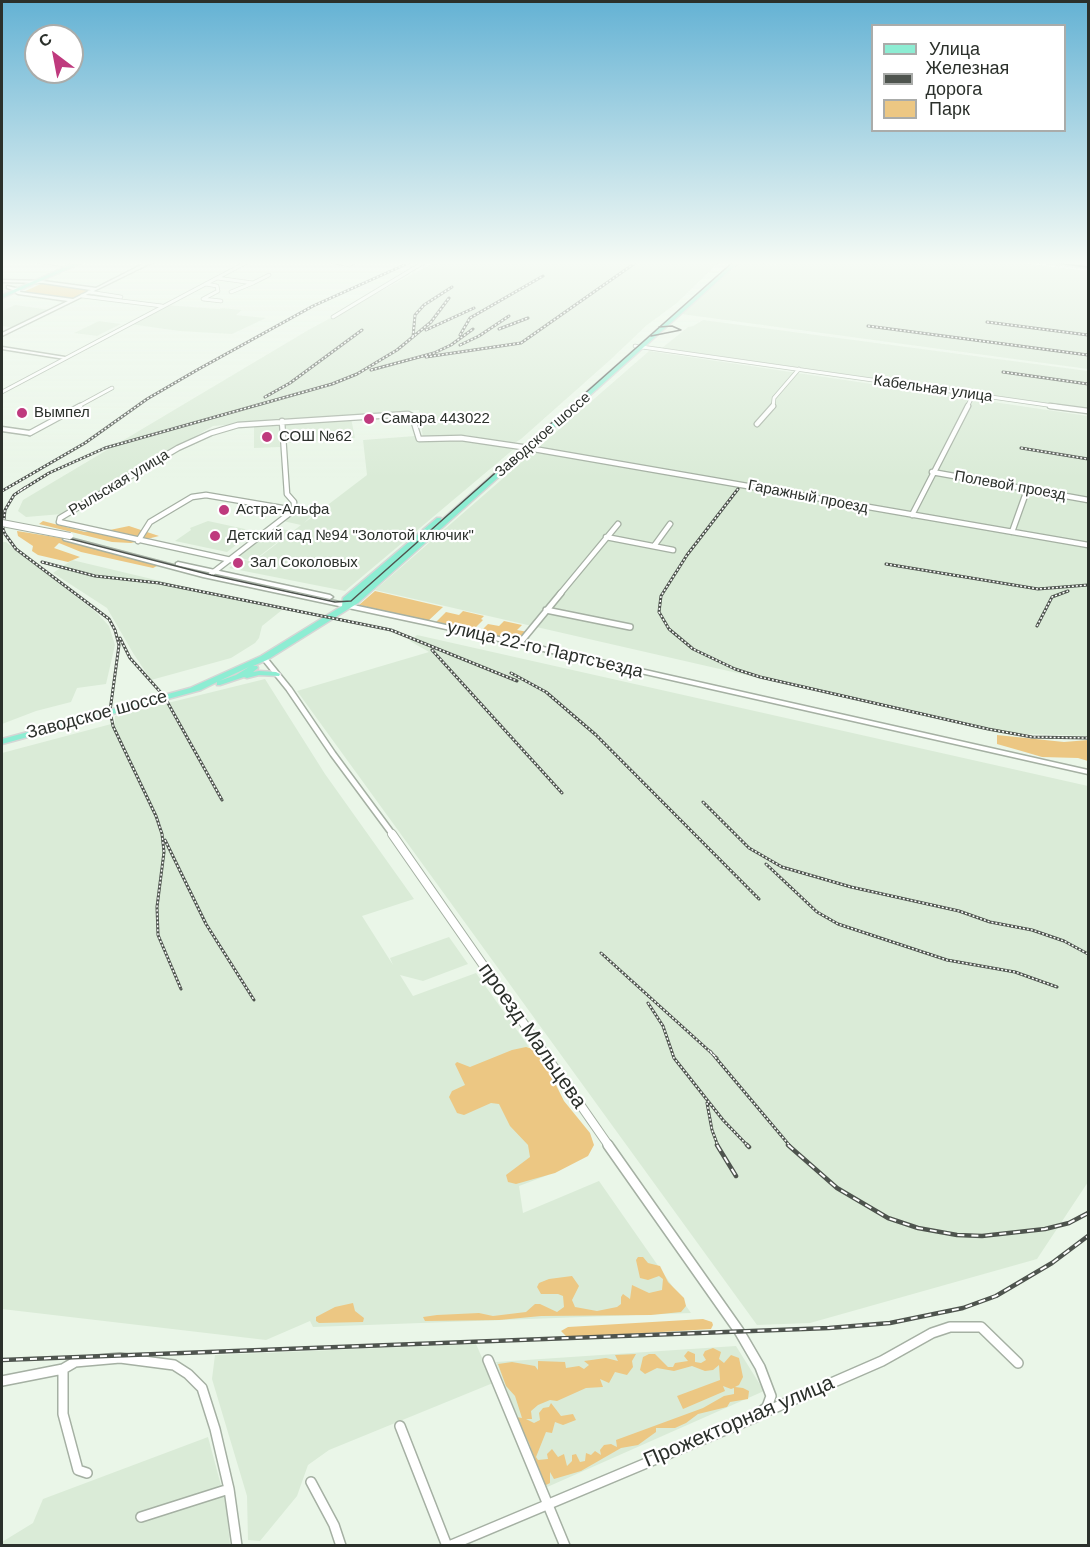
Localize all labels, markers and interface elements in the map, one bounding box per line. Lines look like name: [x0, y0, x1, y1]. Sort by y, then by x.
north arrow: [24, 24, 84, 84]
legend: [871, 24, 1066, 132]
text: С: [36, 30, 55, 50]
text: Улица: [929, 39, 980, 59]
text: Железная дорога: [925, 58, 1009, 99]
text: Парк: [929, 99, 970, 119]
street label: Кабельная улица: [872, 372, 994, 406]
street label: Заводское шоссе: [492, 389, 594, 481]
place label: Вымпел: [34, 404, 90, 422]
marker: Вымпел: [15, 406, 29, 420]
place label: Самара 443022: [381, 410, 490, 428]
marker: Самара 443022: [362, 412, 376, 426]
place label: СОШ №62: [279, 428, 352, 446]
marker: СОШ №62: [260, 430, 274, 444]
street label: Рыльская улица: [66, 446, 172, 520]
street label: Полевой проезд: [953, 467, 1067, 505]
street label: Гаражный проезд: [746, 477, 870, 517]
place label: Астра-Альфа: [236, 501, 329, 519]
marker: Астра-Альфа: [217, 503, 231, 517]
place label: Детский сад №94 "Золотой ключик": [227, 527, 474, 545]
marker: Детский сад №94 "Золотой ключик": [208, 529, 222, 543]
place label: Зал Соколовых: [250, 554, 358, 572]
marker: Зал Соколовых: [231, 556, 245, 570]
street label: улица 22-го Партсъезда: [445, 617, 645, 683]
street label: Заводское шоссе: [24, 686, 170, 744]
street label: проезд Мальцева: [472, 958, 592, 1114]
street label: Прожекторная улица: [640, 1370, 838, 1474]

